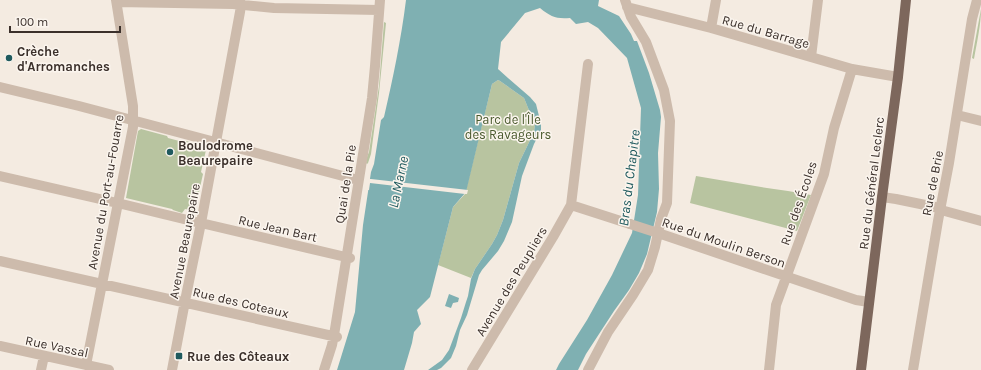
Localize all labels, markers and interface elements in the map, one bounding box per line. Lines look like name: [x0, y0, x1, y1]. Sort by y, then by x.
scale bar: [10, 8, 120, 34]
street label: Rue du Barrage: [721, 12, 812, 51]
text: 100 m: [16, 15, 48, 29]
place label: Crèche d'Arromanches: [17, 44, 110, 74]
marker: Crèche d'Arromanches: [4, 53, 14, 63]
park label: Parc de l'Île des Ravageurs: [465, 111, 551, 142]
street label: Avenue du Port-au-Fouarre: [84, 113, 127, 271]
street label: Rue du Général Leclerc: [856, 116, 887, 250]
water label: Bras du Chapitre: [615, 128, 644, 227]
place label: Boulodrome Beaurepaire: [178, 138, 253, 168]
street label: Quai de la Pie: [332, 143, 359, 225]
marker: Boulodrome Beaurepaire: [165, 147, 175, 157]
street label: Rue de Brie: [919, 149, 946, 217]
water label: La Marne: [385, 154, 412, 210]
street label: Rue des Écoles: [775, 158, 820, 247]
street label: Avenue Beaurepaire: [166, 182, 203, 300]
street label: Rue Jean Bart: [237, 212, 319, 245]
street label: Rue du Moulin Berson: [660, 214, 788, 271]
street label: Avenue des Peupliers: [473, 224, 550, 339]
street label: Rue des Coteaux: [191, 284, 291, 321]
street label: Rue Vassal: [24, 332, 90, 360]
place label: Rue des Côteaux: [187, 349, 289, 364]
marker: Rue des Côteaux: [174, 351, 184, 361]

